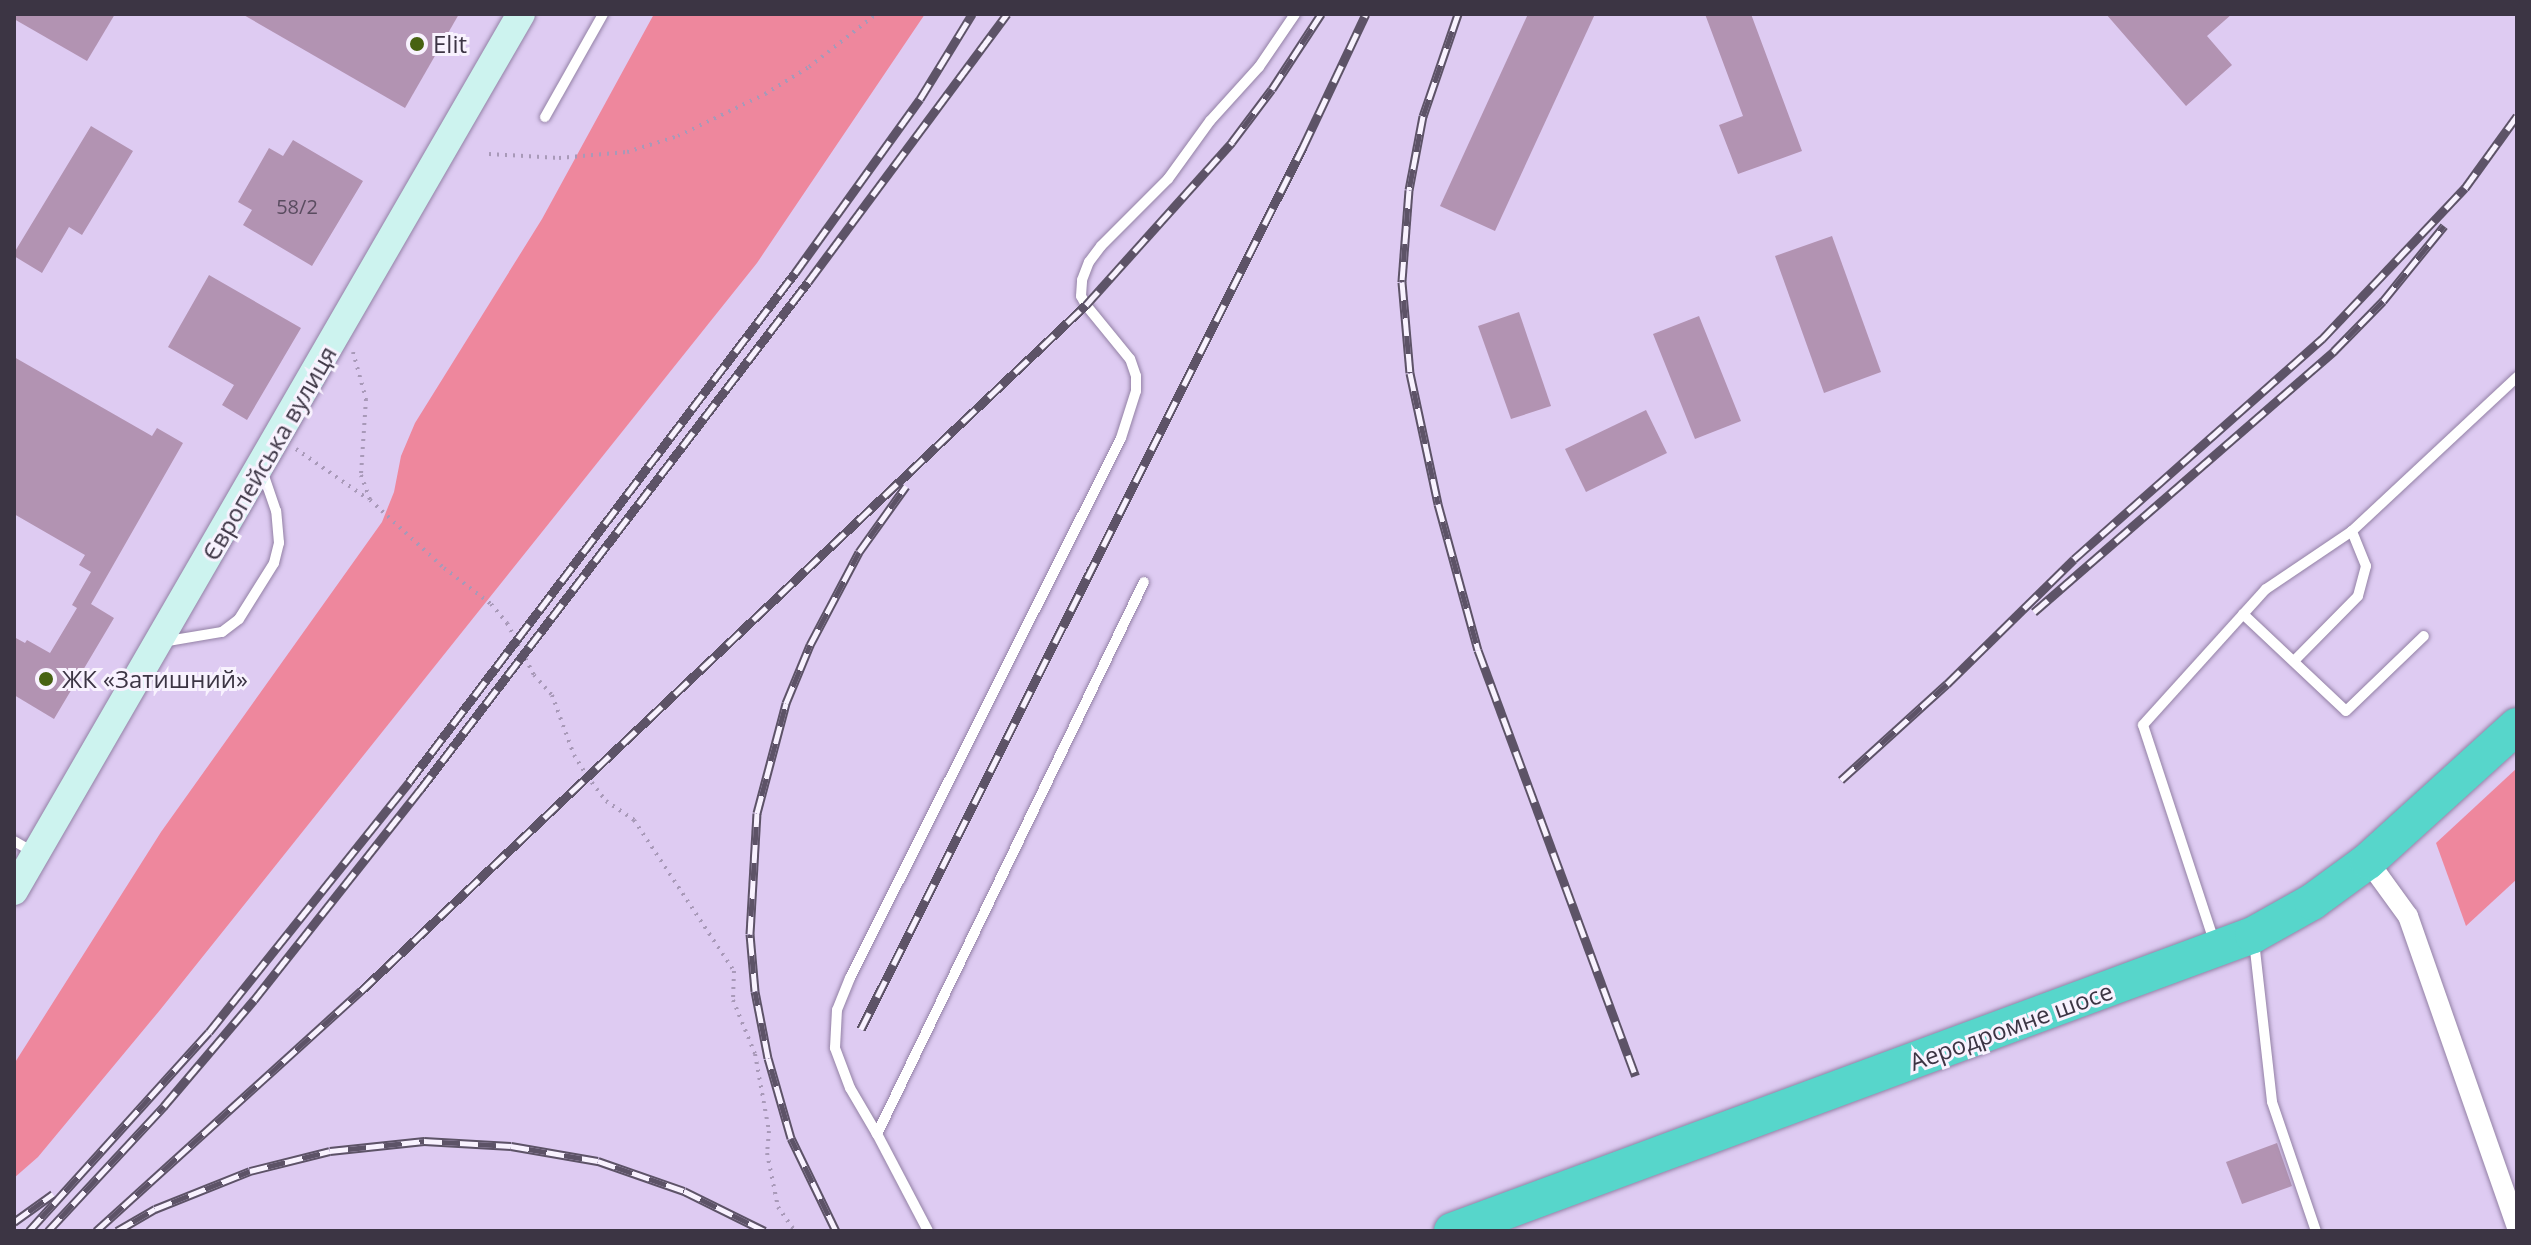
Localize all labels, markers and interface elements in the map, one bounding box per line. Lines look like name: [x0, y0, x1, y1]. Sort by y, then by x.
place label: Elit: [433, 30, 467, 58]
marker: Elit: [408, 35, 426, 53]
house number: 58/2: [276, 194, 318, 218]
street label: Європейська вулиця: [196, 341, 342, 565]
place label: ЖК «Затишний»: [62, 665, 248, 693]
marker: ЖК «Затишний»: [37, 670, 55, 688]
street label: Аеродромне шосе: [1906, 976, 2116, 1076]

